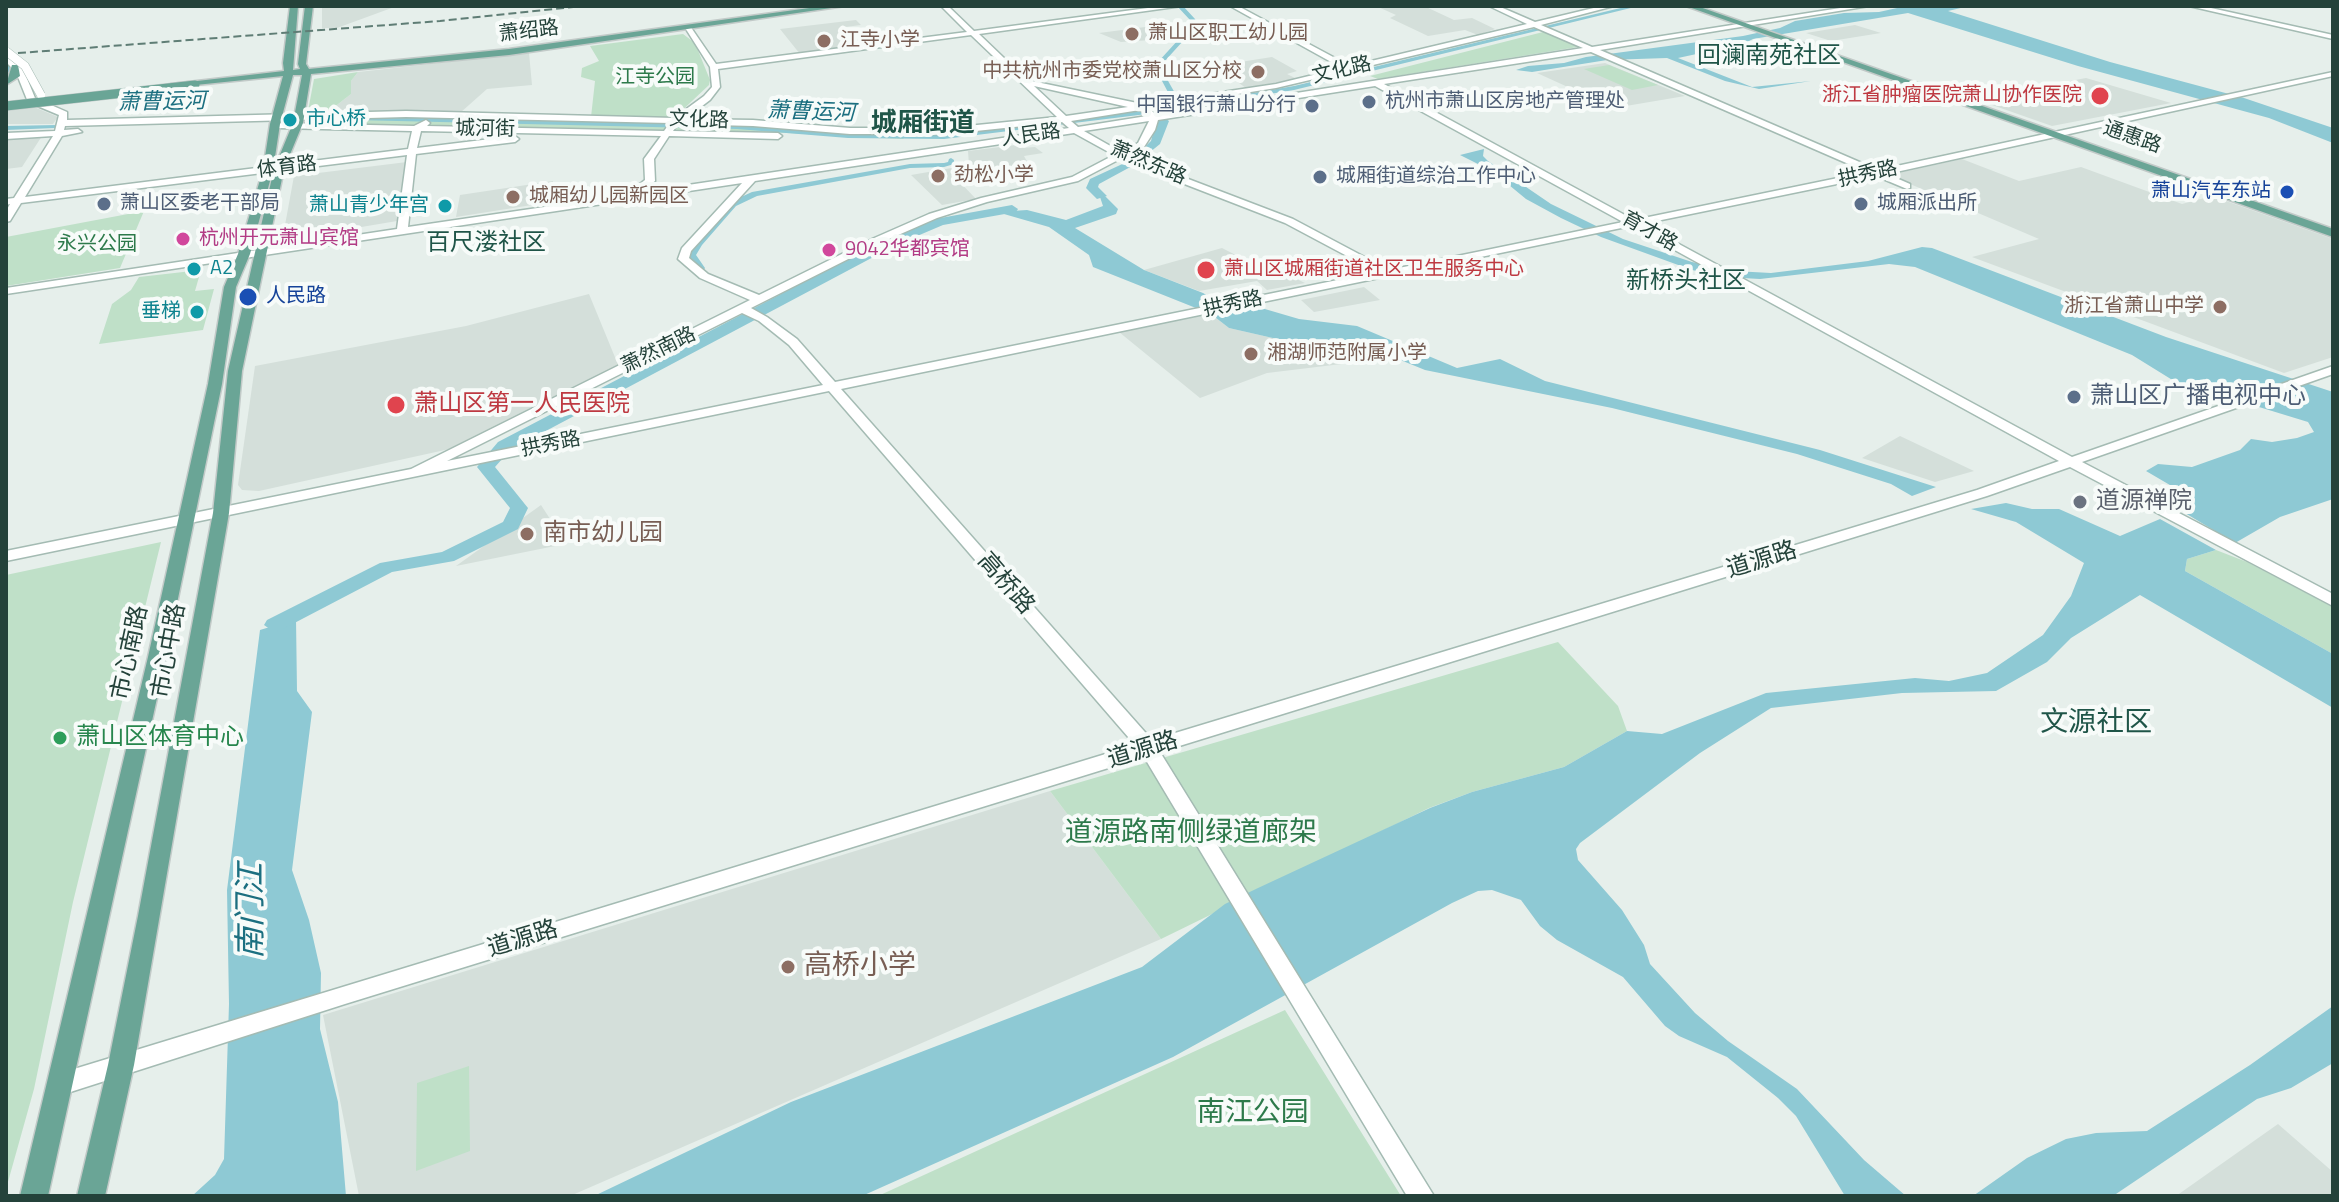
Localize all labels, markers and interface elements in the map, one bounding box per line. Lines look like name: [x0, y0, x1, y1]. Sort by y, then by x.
street label: 萧绍路: [498, 16, 560, 48]
place label: 萧山区职工幼儿园: [1148, 22, 1308, 46]
marker: 萧山区职工幼儿园: [1123, 25, 1141, 43]
place label: 江寺小学: [840, 29, 920, 53]
marker: 江寺小学: [815, 32, 833, 50]
district label: 回澜南苑社区: [1697, 43, 1841, 71]
street label: 文化路: [1310, 53, 1374, 89]
place label: 中共杭州市委党校萧山区分校: [982, 60, 1242, 84]
marker: 中共杭州市委党校萧山区分校: [1249, 63, 1267, 81]
park label: 江寺公园: [615, 66, 695, 90]
place label: 浙江省肿瘤医院萧山协作医院: [1822, 84, 2082, 108]
marker: 浙江省肿瘤医院萧山协作医院: [2089, 85, 2111, 107]
water label: 萧曹运河: [118, 89, 206, 117]
place label: 杭州市萧山区房地产管理处: [1385, 90, 1625, 114]
marker: 杭州市萧山区房地产管理处: [1360, 93, 1378, 111]
place label: 中国银行萧山分行: [1136, 94, 1296, 118]
marker: 中国银行萧山分行: [1303, 97, 1321, 115]
water label: 萧曹运河: [767, 98, 855, 128]
place label: 市心桥: [306, 108, 366, 132]
street label: 文化路: [669, 108, 729, 134]
district label: 城厢街道: [871, 109, 975, 141]
marker: 市心桥: [281, 111, 299, 129]
street label: 城河街: [455, 117, 515, 143]
street label: 通惠路: [2100, 117, 2164, 159]
street label: 人民路: [1000, 120, 1062, 152]
street label: 萧然东路: [1106, 137, 1190, 191]
street label: 体育路: [256, 152, 318, 184]
street label: 拱秀路: [1836, 157, 1900, 193]
place label: 劲松小学: [954, 164, 1034, 188]
place label: 城厢街道综治工作中心: [1336, 165, 1536, 189]
marker: 劲松小学: [929, 167, 947, 185]
marker: 城厢街道综治工作中心: [1311, 168, 1329, 186]
place label: 萧山汽车东站: [2151, 180, 2271, 204]
marker: 萧山汽车东站: [2278, 183, 2296, 201]
place label: 城厢幼儿园新园区: [529, 185, 689, 209]
marker: 城厢幼儿园新园区: [504, 188, 522, 206]
place label: 萧山区委老干部局: [120, 192, 280, 216]
place label: 城厢派出所: [1877, 192, 1977, 216]
place label: 萧山青少年宫: [309, 194, 429, 218]
marker: 萧山区委老干部局: [95, 195, 113, 213]
marker: 城厢派出所: [1852, 195, 1870, 213]
marker: 萧山青少年宫: [436, 197, 454, 215]
street label: 育才路: [1617, 207, 1681, 257]
place label: 杭州开元萧山宾馆: [199, 227, 359, 251]
marker: 杭州开元萧山宾馆: [174, 230, 192, 248]
district label: 百尺溇社区: [426, 230, 546, 258]
park label: 永兴公园: [57, 233, 137, 257]
place label: 9042华都宾馆: [845, 238, 970, 262]
marker: 9042华都宾馆: [820, 241, 838, 259]
place label: A2: [210, 257, 233, 281]
place label: 萧山区城厢街道社区卫生服务中心: [1224, 258, 1524, 282]
marker: 萧山区城厢街道社区卫生服务中心: [1195, 259, 1217, 281]
marker: A2: [185, 260, 203, 278]
district label: 新桥头社区: [1626, 268, 1746, 296]
place label: 人民路: [266, 285, 326, 309]
marker: 人民路: [237, 286, 259, 308]
street label: 拱秀路: [1201, 287, 1265, 323]
place label: 浙江省萧山中学: [2064, 295, 2204, 319]
marker: 浙江省萧山中学: [2211, 298, 2229, 316]
place label: 垂梯: [141, 300, 181, 324]
marker: 垂梯: [188, 303, 206, 321]
street label: 萧然南路: [618, 323, 700, 379]
place label: 湘湖师范附属小学: [1267, 342, 1427, 366]
marker: 湘湖师范附属小学: [1242, 345, 1260, 363]
place label: 萧山区广播电视中心: [2090, 383, 2306, 411]
marker: 萧山区广播电视中心: [2065, 388, 2083, 406]
place label: 萧山区第一人民医院: [414, 391, 630, 419]
marker: 萧山区第一人民医院: [385, 394, 407, 416]
street label: 拱秀路: [519, 427, 583, 463]
place label: 道源禅院: [2096, 488, 2192, 516]
marker: 道源禅院: [2071, 493, 2089, 511]
place label: 南市幼儿园: [543, 520, 663, 548]
marker: 南市幼儿园: [518, 525, 536, 543]
street label: 道源路: [1723, 537, 1801, 585]
street label: 高桥路: [971, 547, 1039, 621]
street label: 市心中路: [147, 601, 193, 701]
street label: 市心南路: [107, 603, 155, 703]
district label: 文源社区: [2040, 707, 2152, 741]
place label: 萧山区体育中心: [76, 724, 244, 752]
street label: 道源路: [1104, 727, 1182, 775]
marker: 萧山区体育中心: [51, 729, 69, 747]
park label: 道源路南侧绿道廊架: [1065, 817, 1317, 851]
water label: 南门江: [234, 863, 272, 959]
street label: 道源路: [484, 916, 562, 964]
place label: 高桥小学: [804, 950, 916, 984]
marker: 高桥小学: [779, 958, 797, 976]
park label: 南江公园: [1197, 1097, 1309, 1131]

